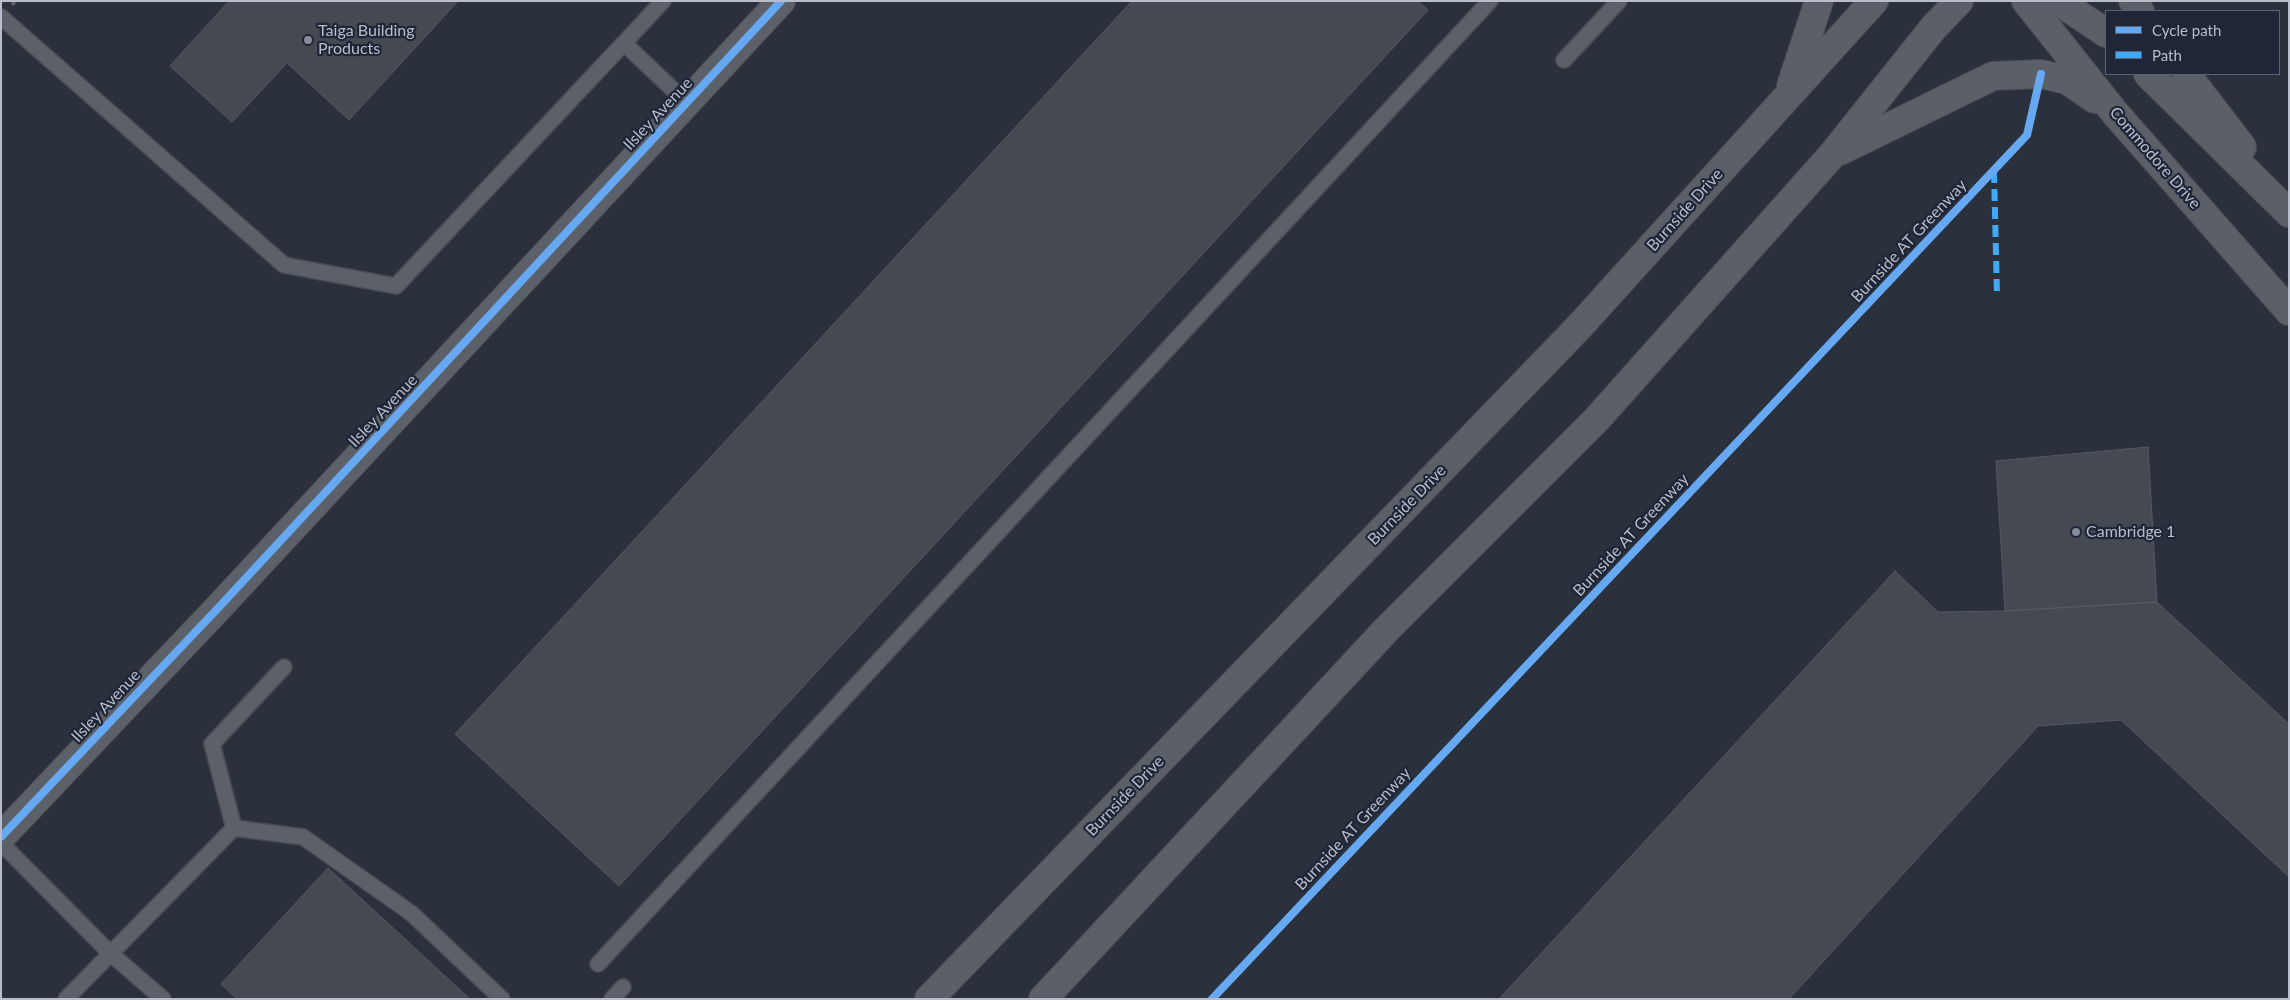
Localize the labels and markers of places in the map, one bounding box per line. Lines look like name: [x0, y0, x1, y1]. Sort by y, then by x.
place label: Taiga Building Products: [318, 21, 415, 59]
marker: Taiga Building Products: [302, 34, 314, 46]
place label: Cambridge 1: [2086, 522, 2175, 542]
marker: Cambridge 1: [2070, 526, 2082, 538]

